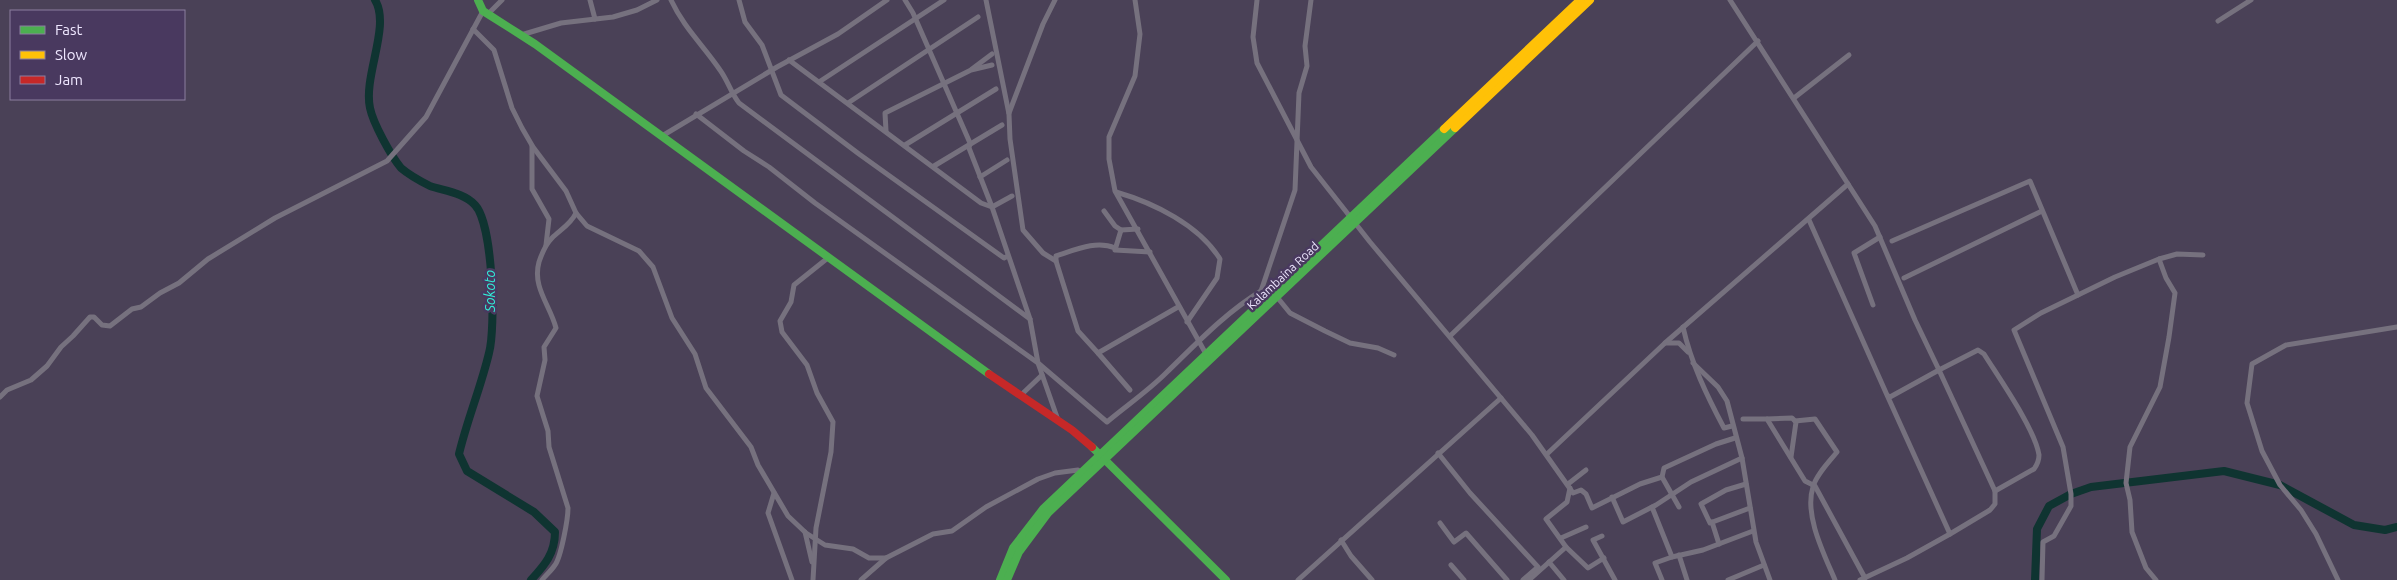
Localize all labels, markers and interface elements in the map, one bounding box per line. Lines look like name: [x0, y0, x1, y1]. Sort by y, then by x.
legend: [10, 10, 185, 100]
text: Fast: [55, 21, 83, 38]
text: Slow: [55, 46, 88, 63]
text: Jam: [55, 71, 83, 88]
street label: Kalambaina Road: [1244, 239, 1321, 312]
water label: Sokoto: [482, 270, 498, 313]

